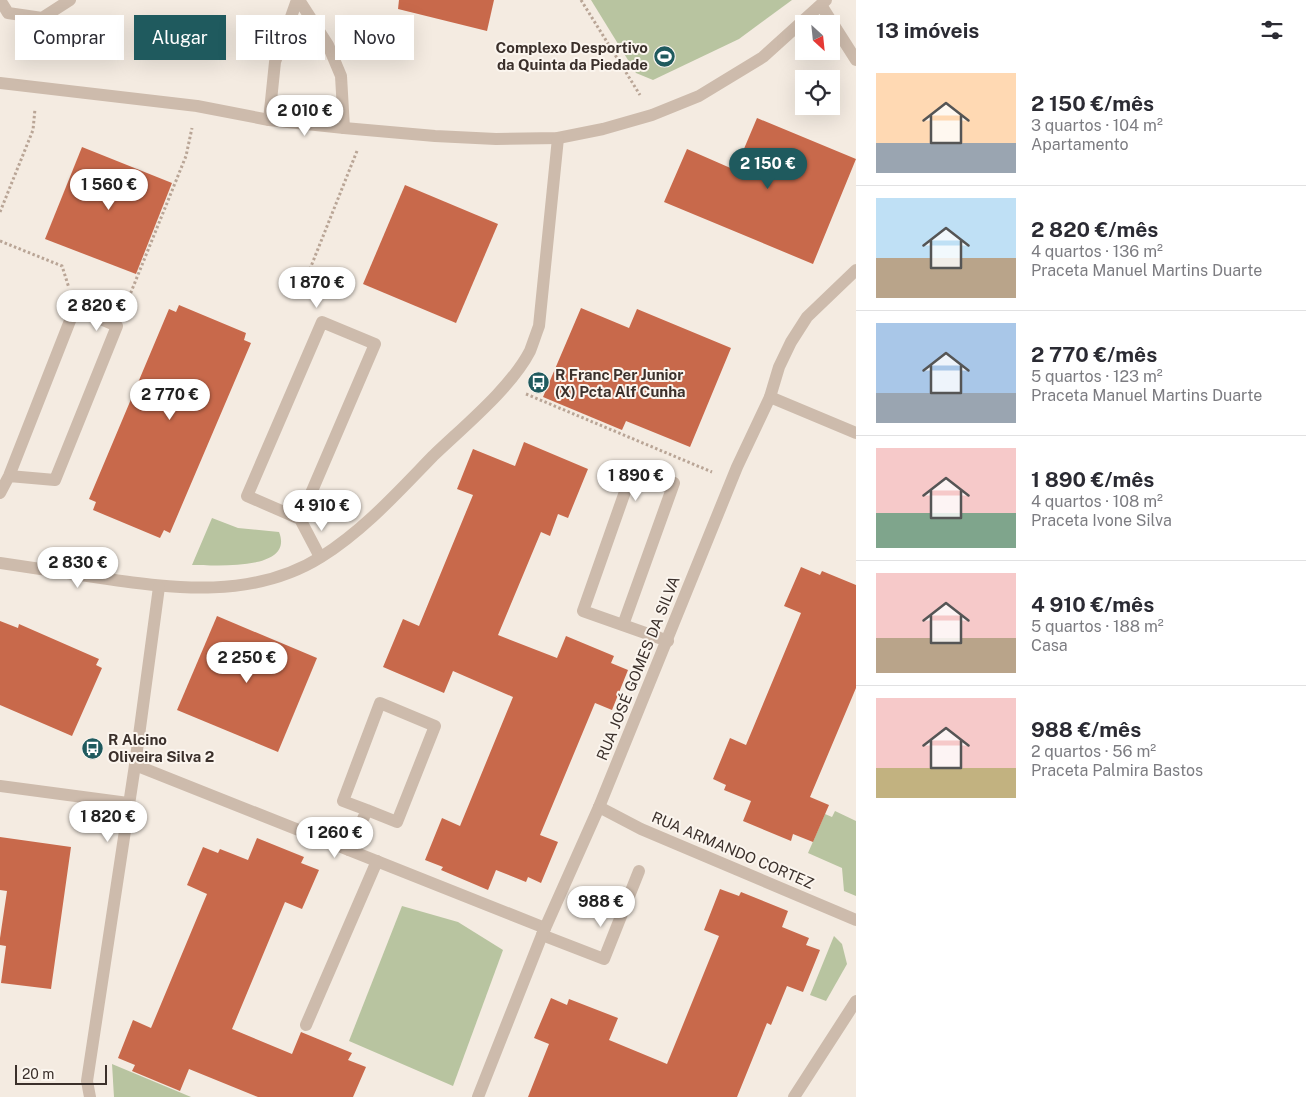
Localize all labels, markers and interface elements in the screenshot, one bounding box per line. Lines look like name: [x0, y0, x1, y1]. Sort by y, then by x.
chip: Comprar: [15, 15, 124, 60]
chip: Alugar: [134, 15, 226, 60]
chip: Filtros: [236, 15, 325, 60]
chip: Novo: [335, 15, 414, 60]
north arrow: [795, 15, 840, 60]
map controls: [795, 15, 840, 115]
icon: filters: [1258, 16, 1286, 44]
text: 13 imóveis: [876, 18, 979, 43]
place label: Complexo Desportivo da Quinta da Piedade: [495, 39, 648, 73]
sports icon: Complexo Desportivo da Quinta da Piedade: [652, 44, 676, 68]
button: locate: [795, 70, 840, 115]
text: 2 150 €/mês: [1031, 91, 1154, 116]
icon: home: [916, 93, 976, 153]
pin: 2 010 €: [259, 94, 351, 137]
text: 2 010 €: [277, 101, 333, 120]
text: 3 quartos · 104 m²: [1031, 116, 1163, 135]
text: Apartamento: [1031, 135, 1129, 154]
pin: 2 150 €: [722, 148, 814, 190]
text: 2 150 €: [740, 154, 796, 173]
pin: 1 560 €: [63, 168, 155, 211]
text: 1 560 €: [81, 175, 137, 194]
text: 2 820 €/mês: [1031, 217, 1158, 242]
icon: home: [916, 218, 976, 278]
text: 4 quartos · 136 m²: [1031, 242, 1163, 261]
text: Praceta Manuel Martins Duarte: [1031, 261, 1262, 280]
pin: 1 870 €: [271, 266, 363, 309]
text: 1 870 €: [289, 273, 345, 292]
pin: 2 820 €: [51, 290, 143, 332]
text: 2 820 €: [67, 296, 127, 315]
text: 2 770 €/mês: [1031, 342, 1157, 367]
icon: home: [916, 343, 976, 403]
place label: R Franc Per Junior (X) Pcta Alf Cunha: [555, 366, 686, 400]
text: 5 quartos · 123 m²: [1031, 367, 1163, 386]
bus stop icon: R Franc Per Junior (X) Pcta Alf Cunha: [527, 371, 551, 395]
pin: 2 770 €: [124, 378, 216, 421]
text: 2 770 €: [141, 385, 199, 404]
text: Praceta Manuel Martins Duarte: [1031, 386, 1262, 405]
pin: 1 890 €: [590, 460, 682, 502]
text: 1 890 €: [608, 466, 664, 485]
text: 1 890 €/mês: [1031, 467, 1154, 492]
icon: home: [916, 468, 976, 528]
pin: 4 910 €: [276, 490, 368, 532]
text: 4 quartos · 108 m²: [1031, 492, 1163, 511]
text: 4 910 €: [294, 496, 350, 515]
text: Praceta Ivone Silva: [1031, 511, 1172, 530]
pin: 2 830 €: [32, 546, 124, 589]
text: 2 830 €: [48, 553, 108, 572]
street label: RUA JOSÉ GOMES DA SILVA: [593, 573, 683, 763]
text: 4 910 €/mês: [1031, 592, 1154, 617]
icon: home: [916, 593, 976, 653]
text: 5 quartos · 188 m²: [1031, 617, 1164, 636]
text: Casa: [1031, 636, 1068, 655]
pin: 2 250 €: [201, 642, 293, 684]
text: 2 250 €: [217, 648, 277, 667]
text: 988 €/mês: [1031, 717, 1141, 742]
icon: home: [916, 718, 976, 778]
place label: R Alcino Oliveira Silva 2: [108, 731, 214, 765]
bus stop icon: R Alcino Oliveira Silva 2: [80, 736, 104, 760]
text: 2 quartos · 56 m²: [1031, 742, 1156, 761]
text: Praceta Palmira Bastos: [1031, 761, 1203, 780]
pin: 1 820 €: [62, 800, 154, 843]
text: 1 820 €: [80, 807, 136, 826]
street label: RUA ARMANDO CORTEZ: [649, 808, 817, 892]
pin: 1 260 €: [289, 816, 381, 859]
text: 1 260 €: [307, 823, 363, 842]
pin: 988 €: [566, 886, 636, 928]
text: 988 €: [578, 892, 624, 911]
scale bar: [15, 1062, 108, 1085]
text: 20 m: [22, 1066, 54, 1082]

